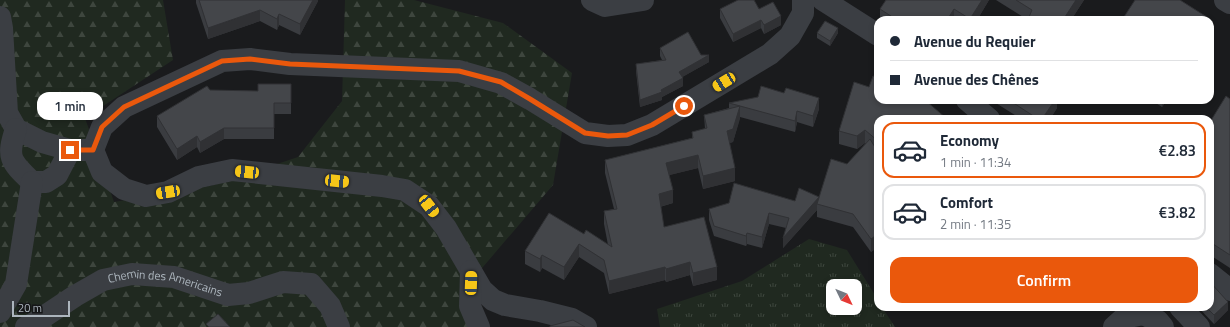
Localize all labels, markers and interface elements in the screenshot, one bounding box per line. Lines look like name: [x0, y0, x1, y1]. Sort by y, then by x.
text: Avenue du Requier: [914, 30, 1036, 53]
text: Avenue des Chênes: [914, 68, 1039, 91]
car: [711, 71, 737, 93]
callout: 1 min: [37, 92, 103, 120]
text: 1 min: [54, 96, 86, 116]
route start: [675, 97, 693, 115]
text: Economy: [940, 129, 999, 152]
icon: car: [892, 132, 928, 168]
text: €2.83: [1159, 139, 1196, 162]
route end: [61, 141, 79, 159]
text: 1 min · 11:34: [940, 152, 1011, 172]
car: [234, 165, 260, 179]
car: [324, 174, 350, 188]
car: [155, 184, 181, 200]
text: Comfort: [940, 191, 993, 214]
car: [417, 193, 441, 219]
icon: car: [892, 194, 928, 230]
text: €3.82: [1159, 201, 1196, 224]
text: 2 min · 11:35: [940, 214, 1011, 234]
button: Confirm: [890, 257, 1198, 303]
street label: Chemin des Americains: [106, 263, 226, 302]
car: [465, 271, 477, 295]
north arrow: [826, 279, 862, 315]
map controls: [826, 279, 862, 315]
scale bar: [12, 299, 70, 318]
text: 20 m: [18, 300, 42, 316]

